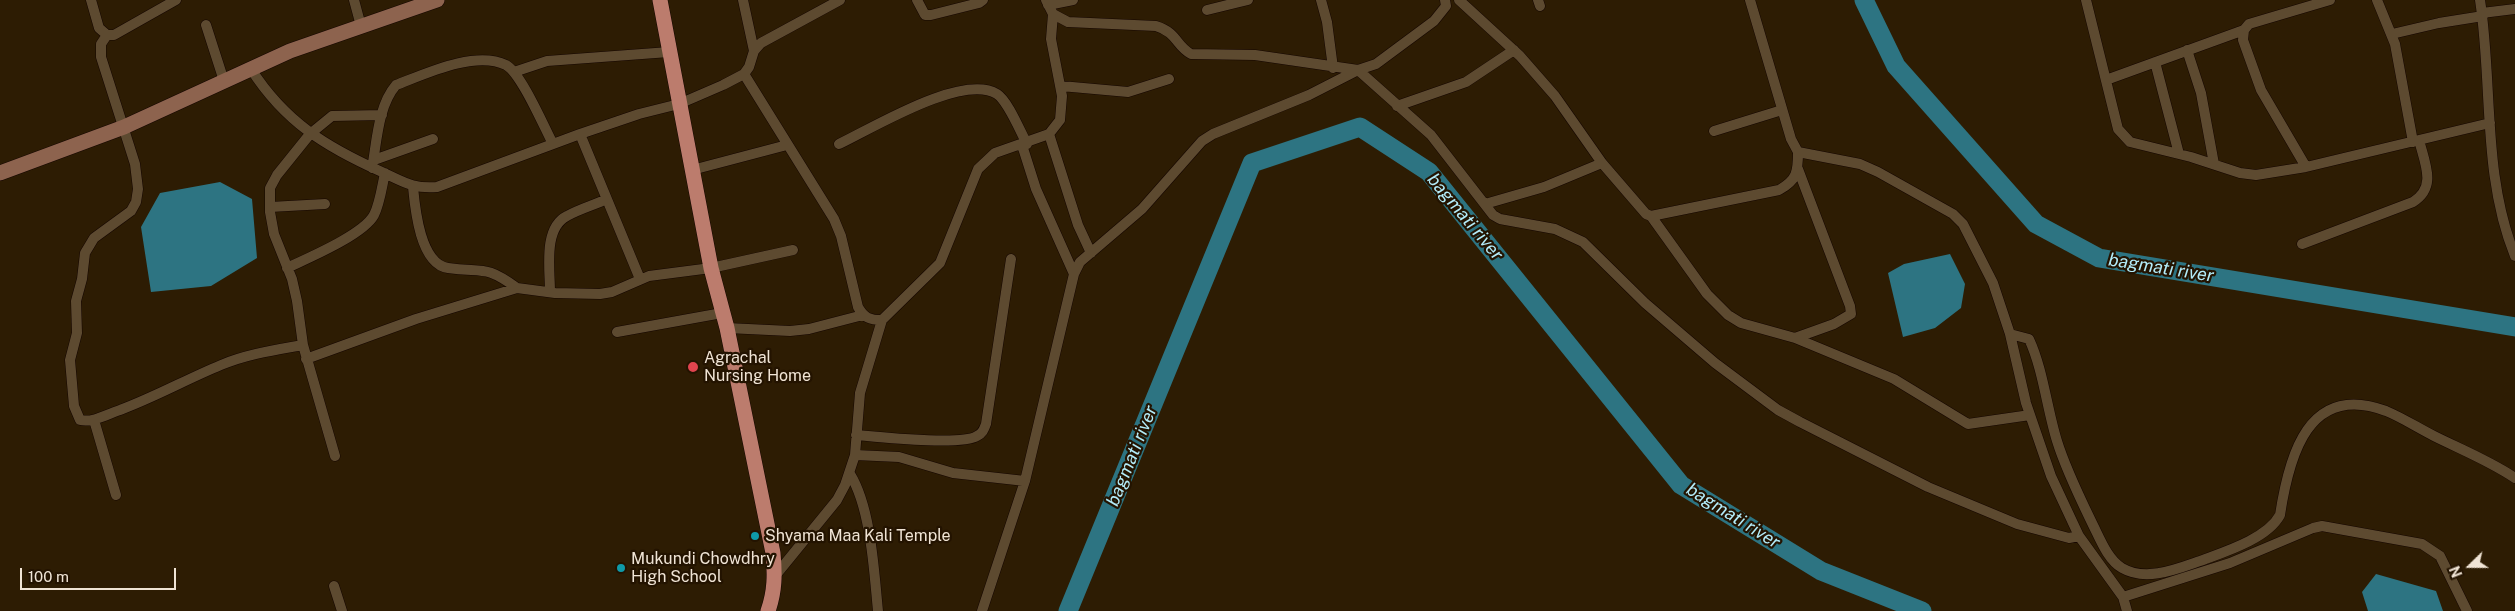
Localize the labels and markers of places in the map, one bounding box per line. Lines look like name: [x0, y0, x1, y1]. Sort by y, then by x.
place label: Agrachal Nursing Home: [704, 348, 811, 386]
marker: Agrachal Nursing Home: [686, 360, 700, 374]
place label: Shyama Maa Kali Temple: [765, 526, 951, 546]
marker: Shyama Maa Kali Temple: [749, 530, 761, 542]
place label: Mukundi Chowdhry High School: [631, 549, 775, 587]
marker: Mukundi Chowdhry High School: [615, 562, 627, 574]

